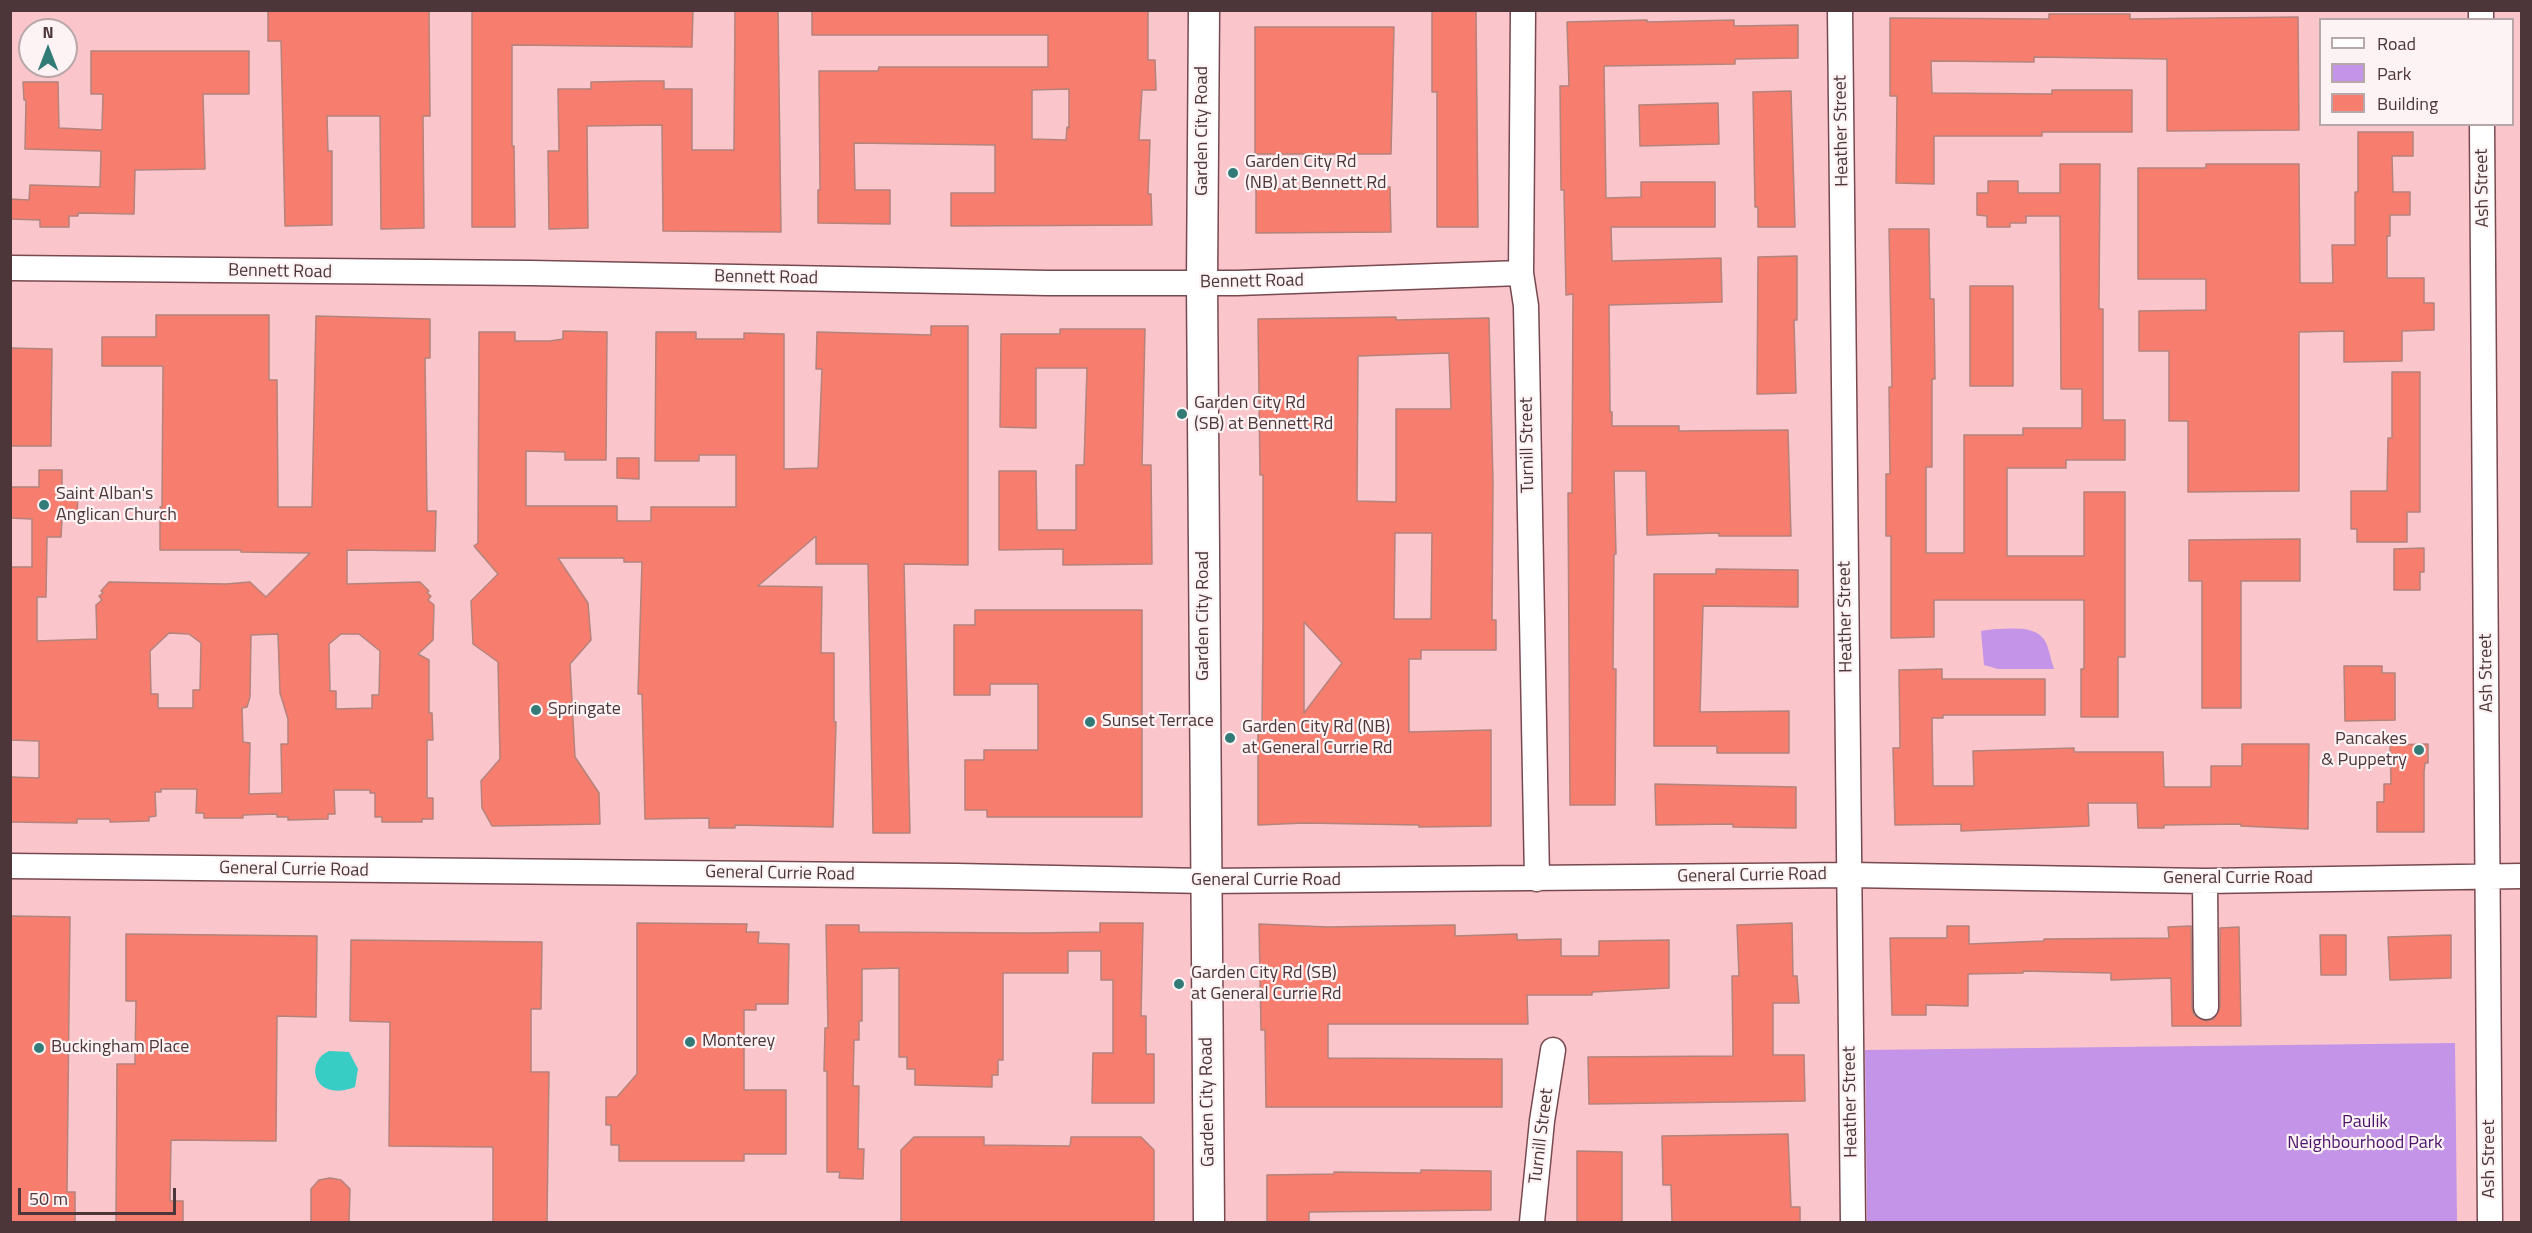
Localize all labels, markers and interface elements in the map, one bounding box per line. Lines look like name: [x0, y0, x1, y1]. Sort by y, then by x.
north arrow: [18, 18, 78, 78]
legend: [2319, 18, 2514, 126]
text: N: [42, 20, 54, 44]
text: Road: [2377, 30, 2416, 57]
text: Park: [2377, 60, 2411, 87]
street label: Garden City Road: [1192, 66, 1214, 196]
street label: Heather Street: [1830, 75, 1854, 187]
text: Building: [2377, 90, 2438, 117]
street label: Ash Street: [2472, 148, 2494, 228]
place label: Garden City Rd (NB) at Bennett Rd: [1245, 152, 1387, 195]
marker: Garden City Rd (NB) at Bennett Rd: [1226, 166, 1240, 180]
street label: Bennett Road: [228, 260, 332, 284]
street label: Bennett Road: [714, 266, 818, 290]
street label: Bennett Road: [1200, 270, 1304, 294]
place label: Garden City Rd (SB) at Bennett Rd: [1194, 393, 1333, 436]
street label: Turnill Street: [1516, 397, 1540, 493]
marker: Garden City Rd (SB) at Bennett Rd: [1175, 407, 1189, 421]
place label: Saint Alban's Anglican Church: [56, 484, 177, 526]
marker: Saint Alban's Anglican Church: [37, 498, 51, 512]
street label: Garden City Road: [1193, 551, 1215, 681]
street label: Heather Street: [1834, 561, 1858, 673]
street label: Ash Street: [2476, 633, 2498, 713]
place label: Springate: [548, 699, 621, 721]
marker: Springate: [529, 703, 543, 717]
place label: Sunset Terrace: [1102, 711, 1214, 733]
marker: Sunset Terrace: [1083, 715, 1097, 729]
place label: Garden City Rd (NB) at General Currie Rd: [1242, 717, 1393, 760]
place label: Pancakes & Puppetry: [2321, 729, 2407, 771]
marker: Garden City Rd (NB) at General Currie Rd: [1223, 731, 1237, 745]
marker: Pancakes & Puppetry: [2412, 743, 2426, 757]
street label: General Currie Road: [219, 858, 369, 882]
street label: General Currie Road: [705, 862, 855, 886]
street label: General Currie Road: [1677, 864, 1827, 888]
street label: General Currie Road: [2163, 868, 2313, 890]
street label: General Currie Road: [1191, 870, 1341, 892]
place label: Garden City Rd (SB) at General Currie Rd: [1191, 963, 1342, 1006]
marker: Garden City Rd (SB) at General Currie Rd: [1172, 977, 1186, 991]
place label: Monterey: [702, 1031, 775, 1053]
marker: Monterey: [683, 1035, 697, 1049]
place label: Buckingham Place: [51, 1037, 189, 1059]
street label: Garden City Road: [1196, 1037, 1220, 1167]
marker: Buckingham Place: [32, 1041, 46, 1055]
street label: Heather Street: [1839, 1046, 1863, 1158]
street label: Turnill Street: [1525, 1087, 1559, 1185]
park label: Paulik Neighbourhood Park: [2287, 1112, 2443, 1154]
street label: Ash Street: [2479, 1119, 2501, 1199]
scale bar: [21, 1176, 178, 1214]
text: 50 m: [29, 1185, 68, 1212]

